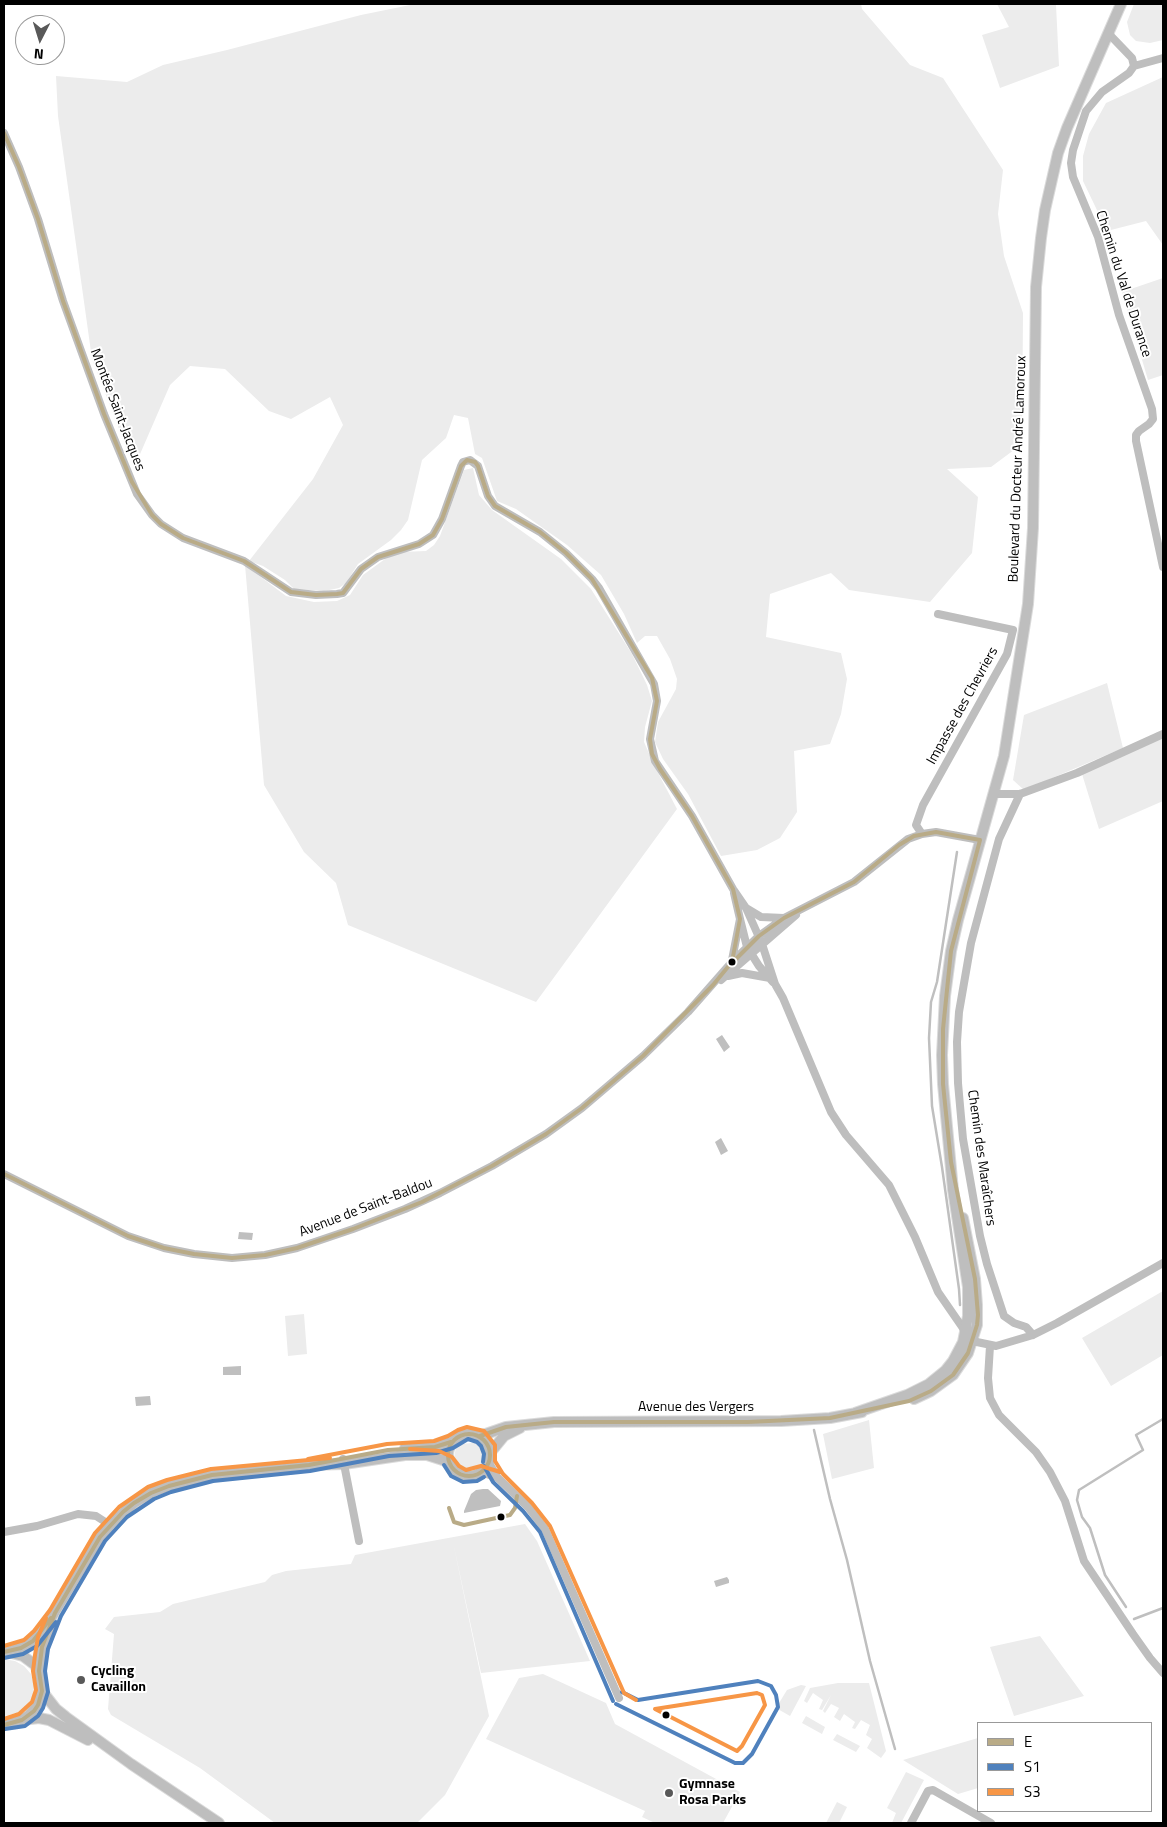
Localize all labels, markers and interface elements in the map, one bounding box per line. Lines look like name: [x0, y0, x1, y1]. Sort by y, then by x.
north arrow: [15, 15, 65, 65]
text: N: [33, 44, 44, 65]
street label: Chemin du Val de Durance: [1091, 209, 1155, 359]
street label: Montée Saint-Jacques: [86, 346, 148, 474]
street label: Boulevard du Docteur André Lamoroux: [1006, 355, 1030, 583]
street label: Impasse des Chevriers: [924, 644, 1002, 768]
unlabelled marker: [727, 957, 737, 967]
street label: Chemin des Maraîchers: [963, 1089, 999, 1227]
street label: Avenue de Saint-Baldou: [297, 1175, 435, 1241]
street label: Avenue des Vergers: [638, 1400, 754, 1416]
unlabelled marker: [496, 1512, 506, 1522]
place label: Cycling Cavaillon: [91, 1664, 146, 1696]
marker: Cycling Cavaillon: [75, 1674, 87, 1686]
unlabelled marker: [661, 1710, 671, 1720]
legend: [977, 1722, 1152, 1812]
text: E: [1024, 1730, 1032, 1753]
text: S1: [1024, 1755, 1041, 1778]
place label: Gymnase Rosa Parks: [679, 1777, 746, 1810]
text: S3: [1024, 1780, 1041, 1803]
marker: Gymnase Rosa Parks: [663, 1787, 675, 1799]

